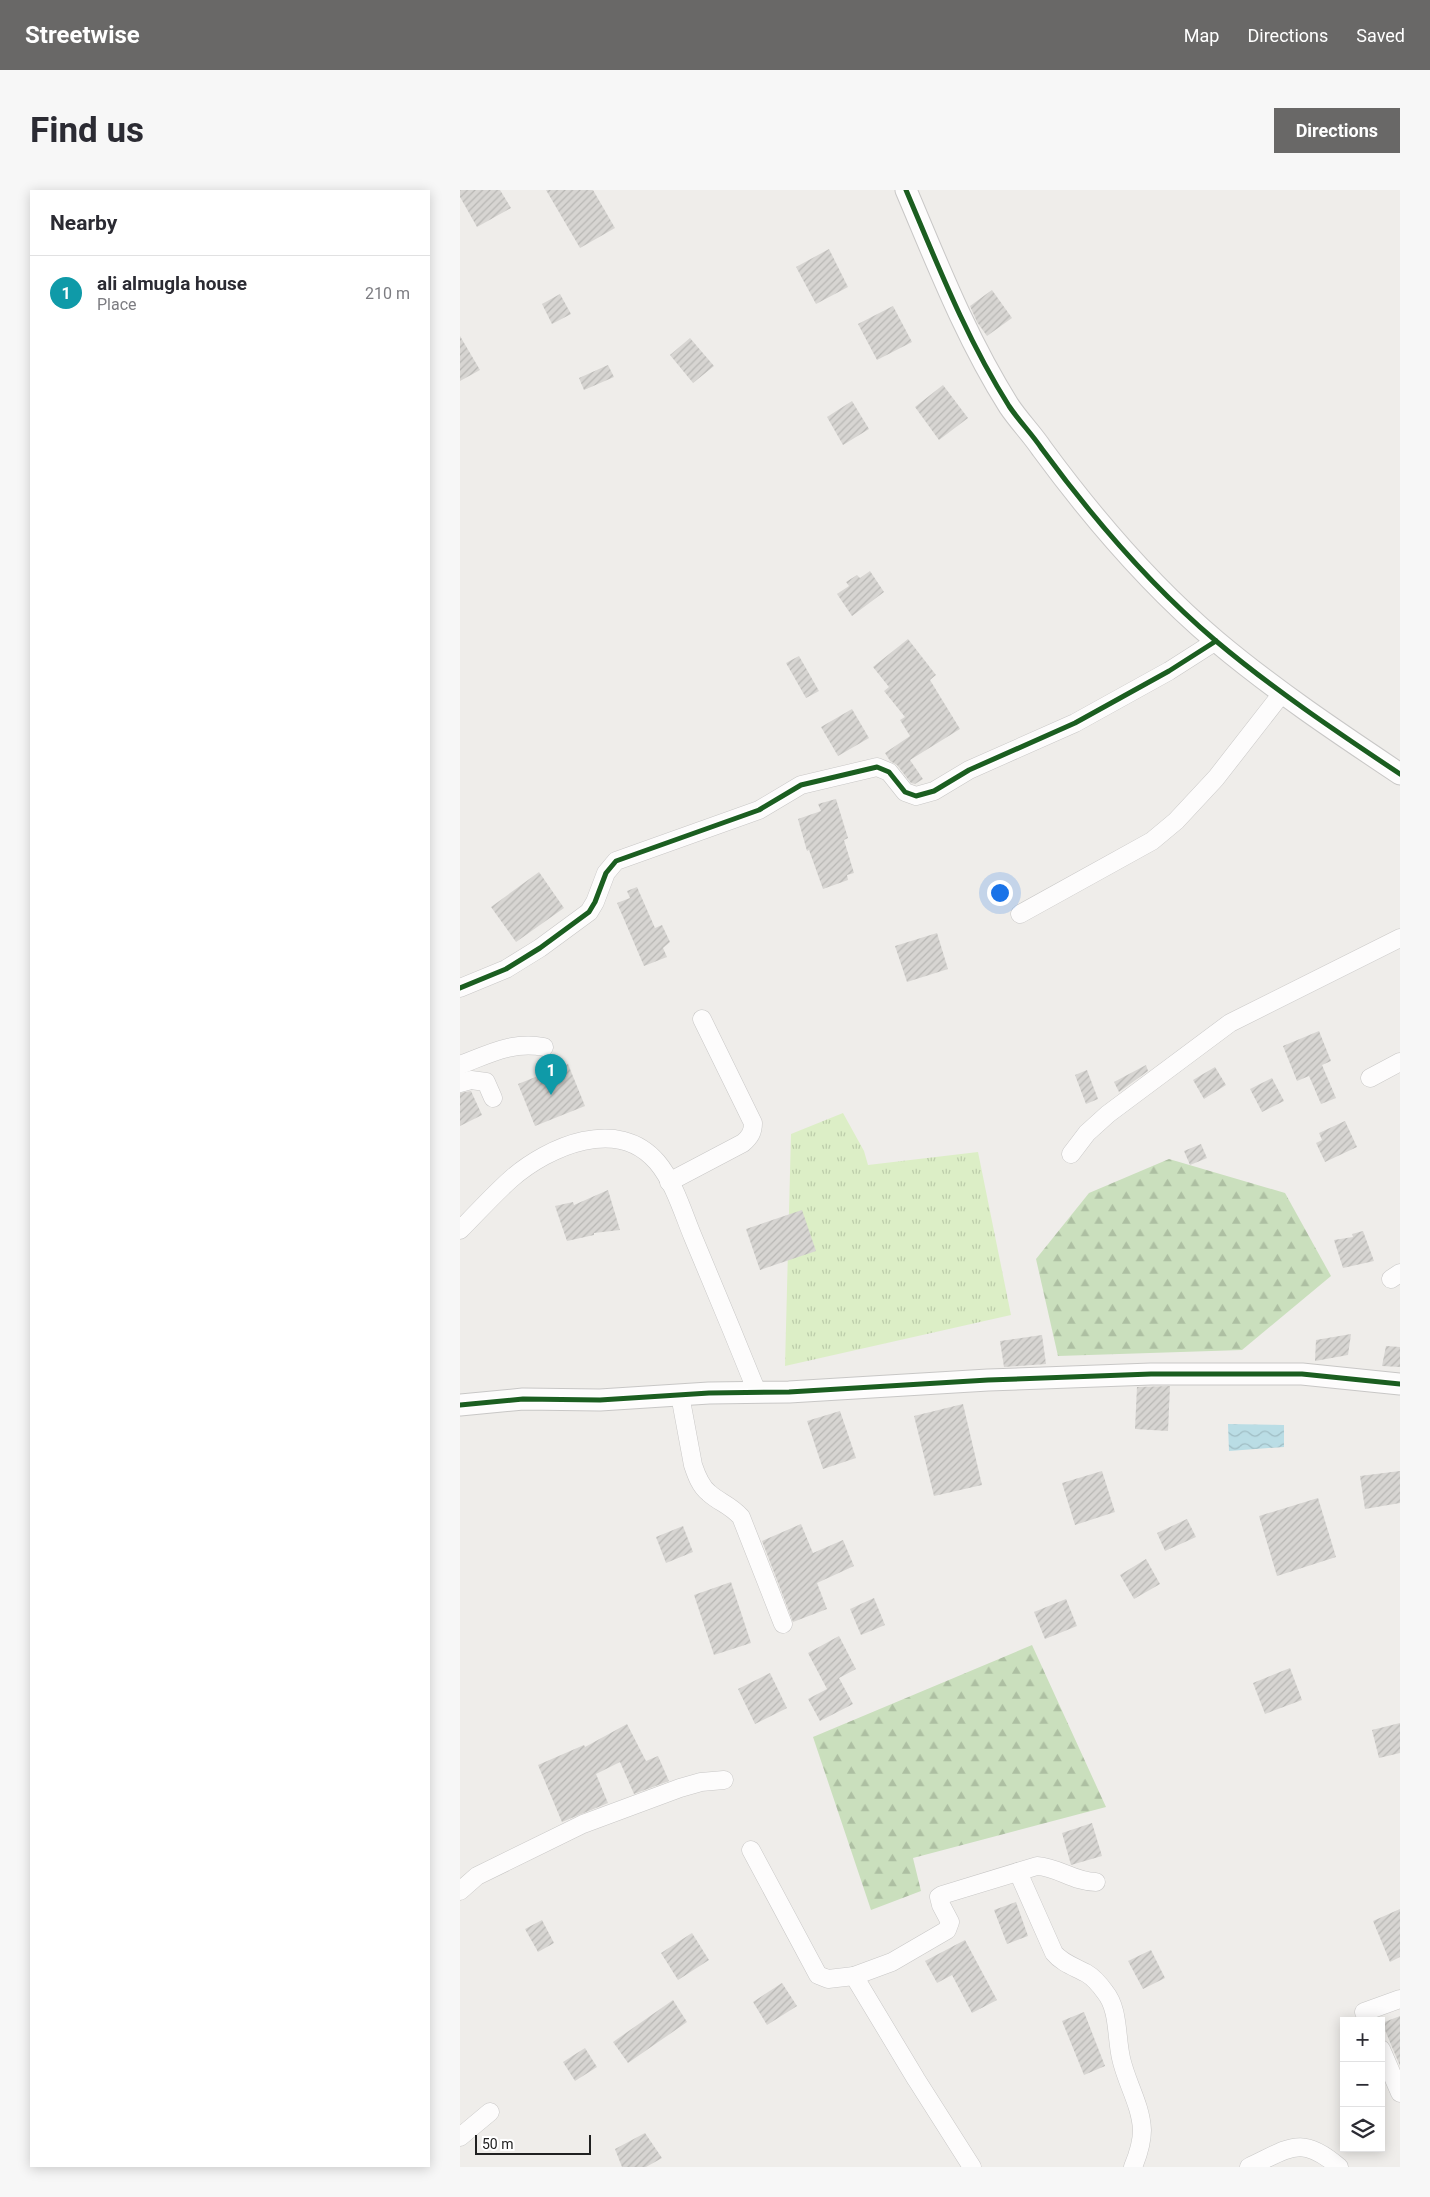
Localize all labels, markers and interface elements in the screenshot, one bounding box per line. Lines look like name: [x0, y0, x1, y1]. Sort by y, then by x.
text: Streetwise: [25, 21, 140, 49]
text: Map: [1184, 25, 1219, 46]
text: Directions: [1247, 25, 1328, 46]
text: Saved: [1356, 25, 1405, 46]
button: Directions: [1274, 108, 1400, 153]
text: Find us: [30, 110, 144, 151]
text: Nearby: [50, 211, 117, 235]
text: ali almugla house: [97, 272, 247, 295]
text: 1: [61, 284, 71, 303]
text: 210 m: [365, 284, 410, 303]
text: Place: [97, 295, 137, 314]
your location: [987, 880, 1013, 906]
pin: 1: [535, 1054, 567, 1095]
map controls: [1340, 2017, 1385, 2152]
button: +: [1340, 2017, 1385, 2062]
button: −: [1340, 2062, 1385, 2107]
button: layers: [1340, 2107, 1385, 2152]
scale bar: [475, 2132, 591, 2155]
text: 50 m: [482, 2136, 514, 2152]

